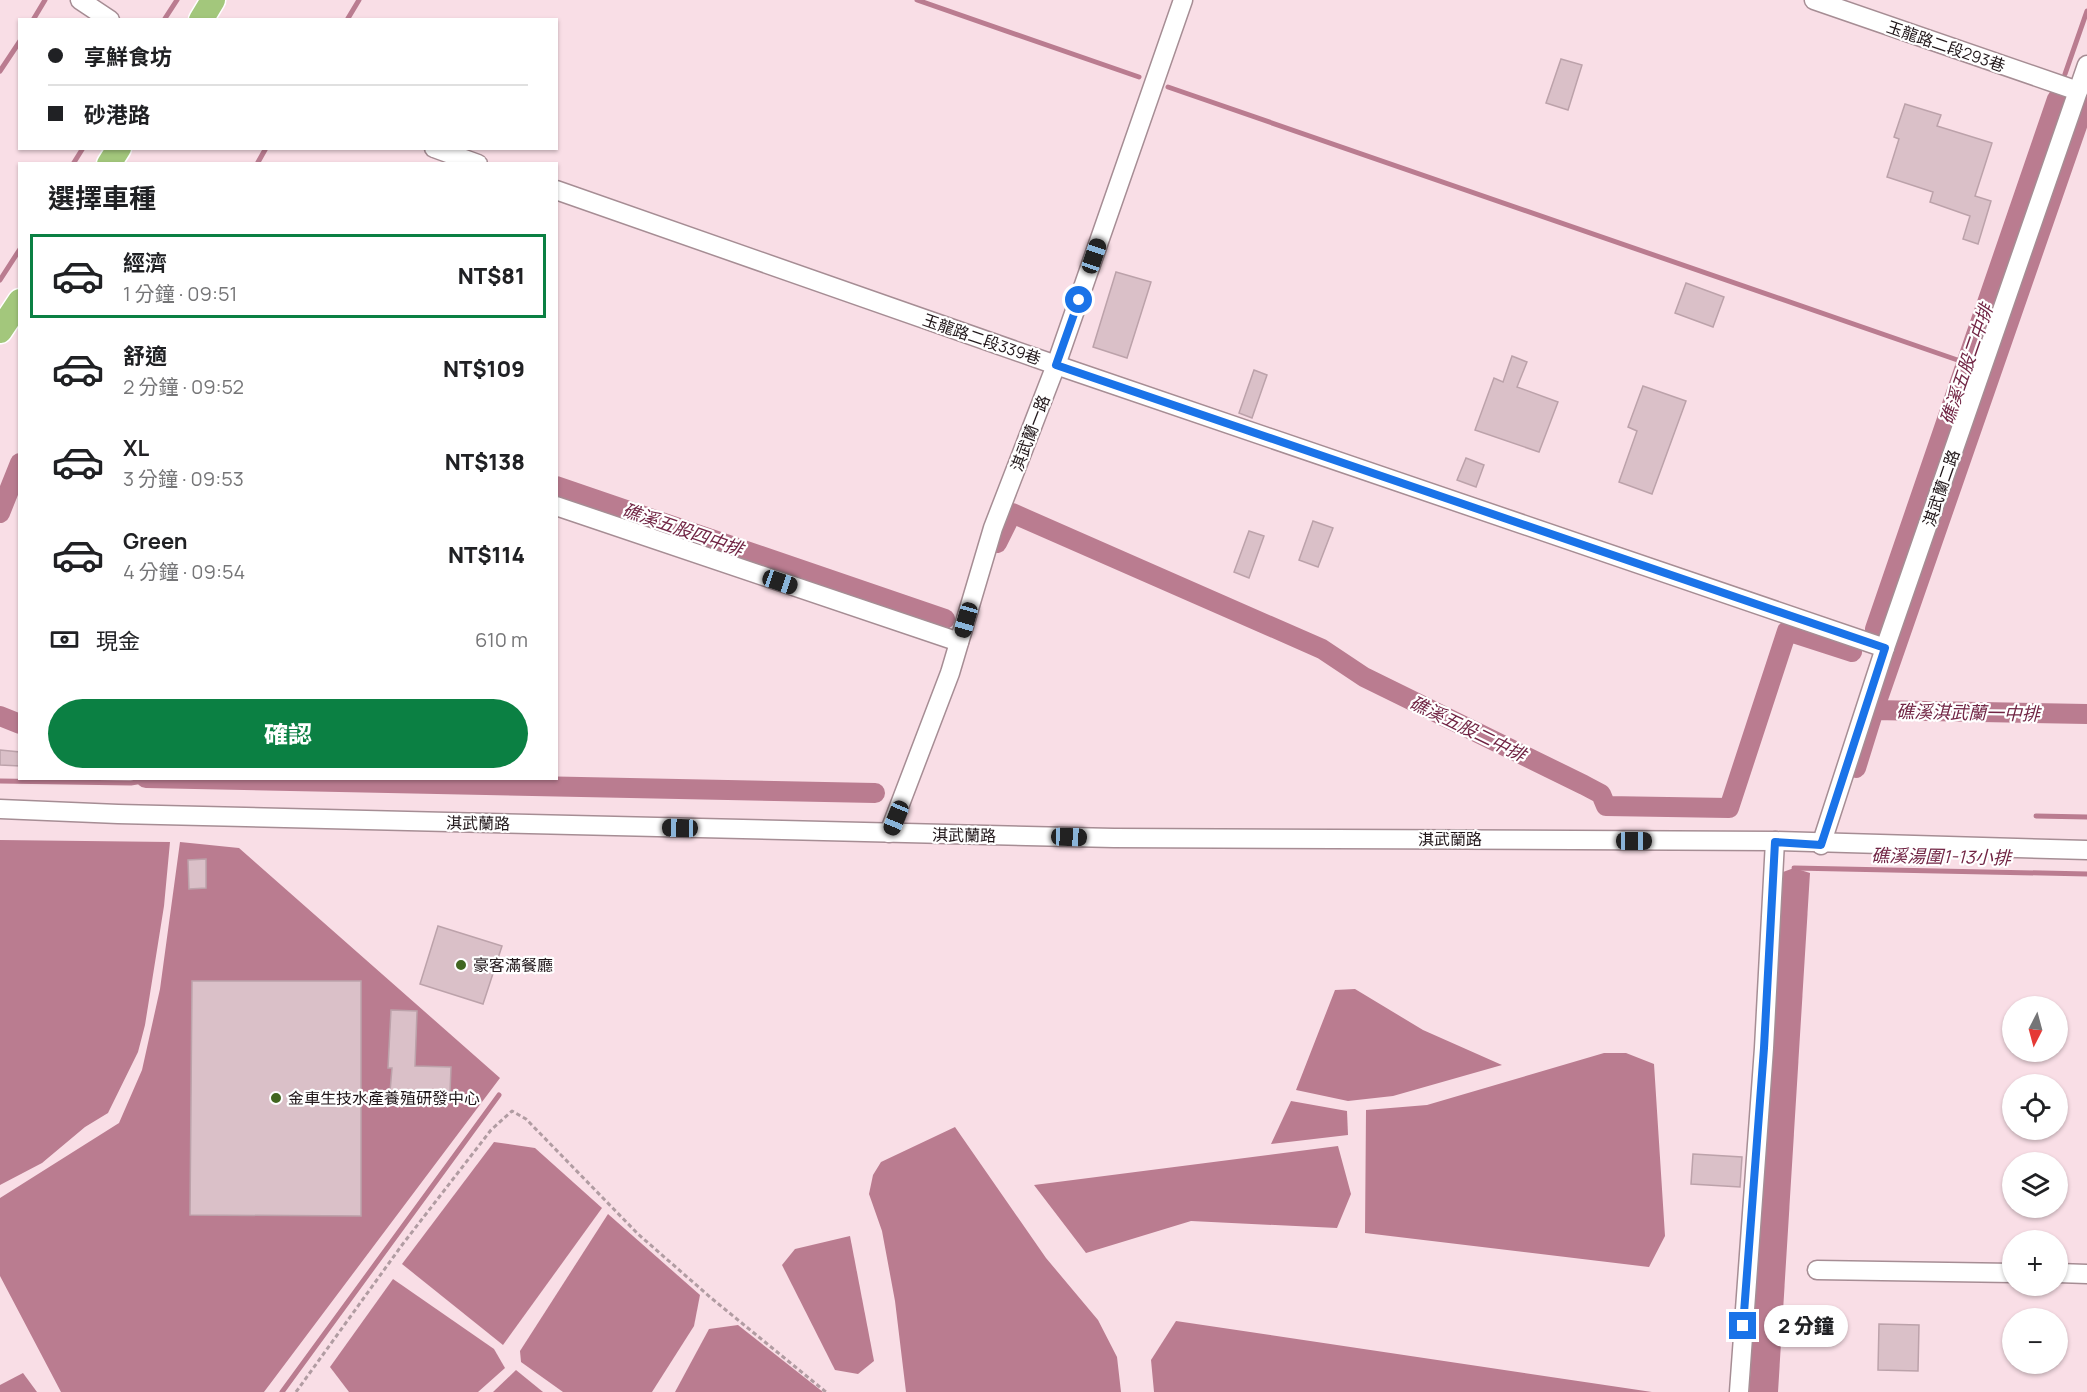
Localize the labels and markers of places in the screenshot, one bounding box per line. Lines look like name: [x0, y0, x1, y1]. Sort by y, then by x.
place label: 豪客滿餐廳: [473, 954, 553, 976]
marker: 豪客滿餐廳: [454, 958, 468, 972]
place label: 金車生技水產養殖研發中心: [288, 1087, 480, 1109]
marker: 金車生技水產養殖研發中心: [269, 1091, 283, 1105]

